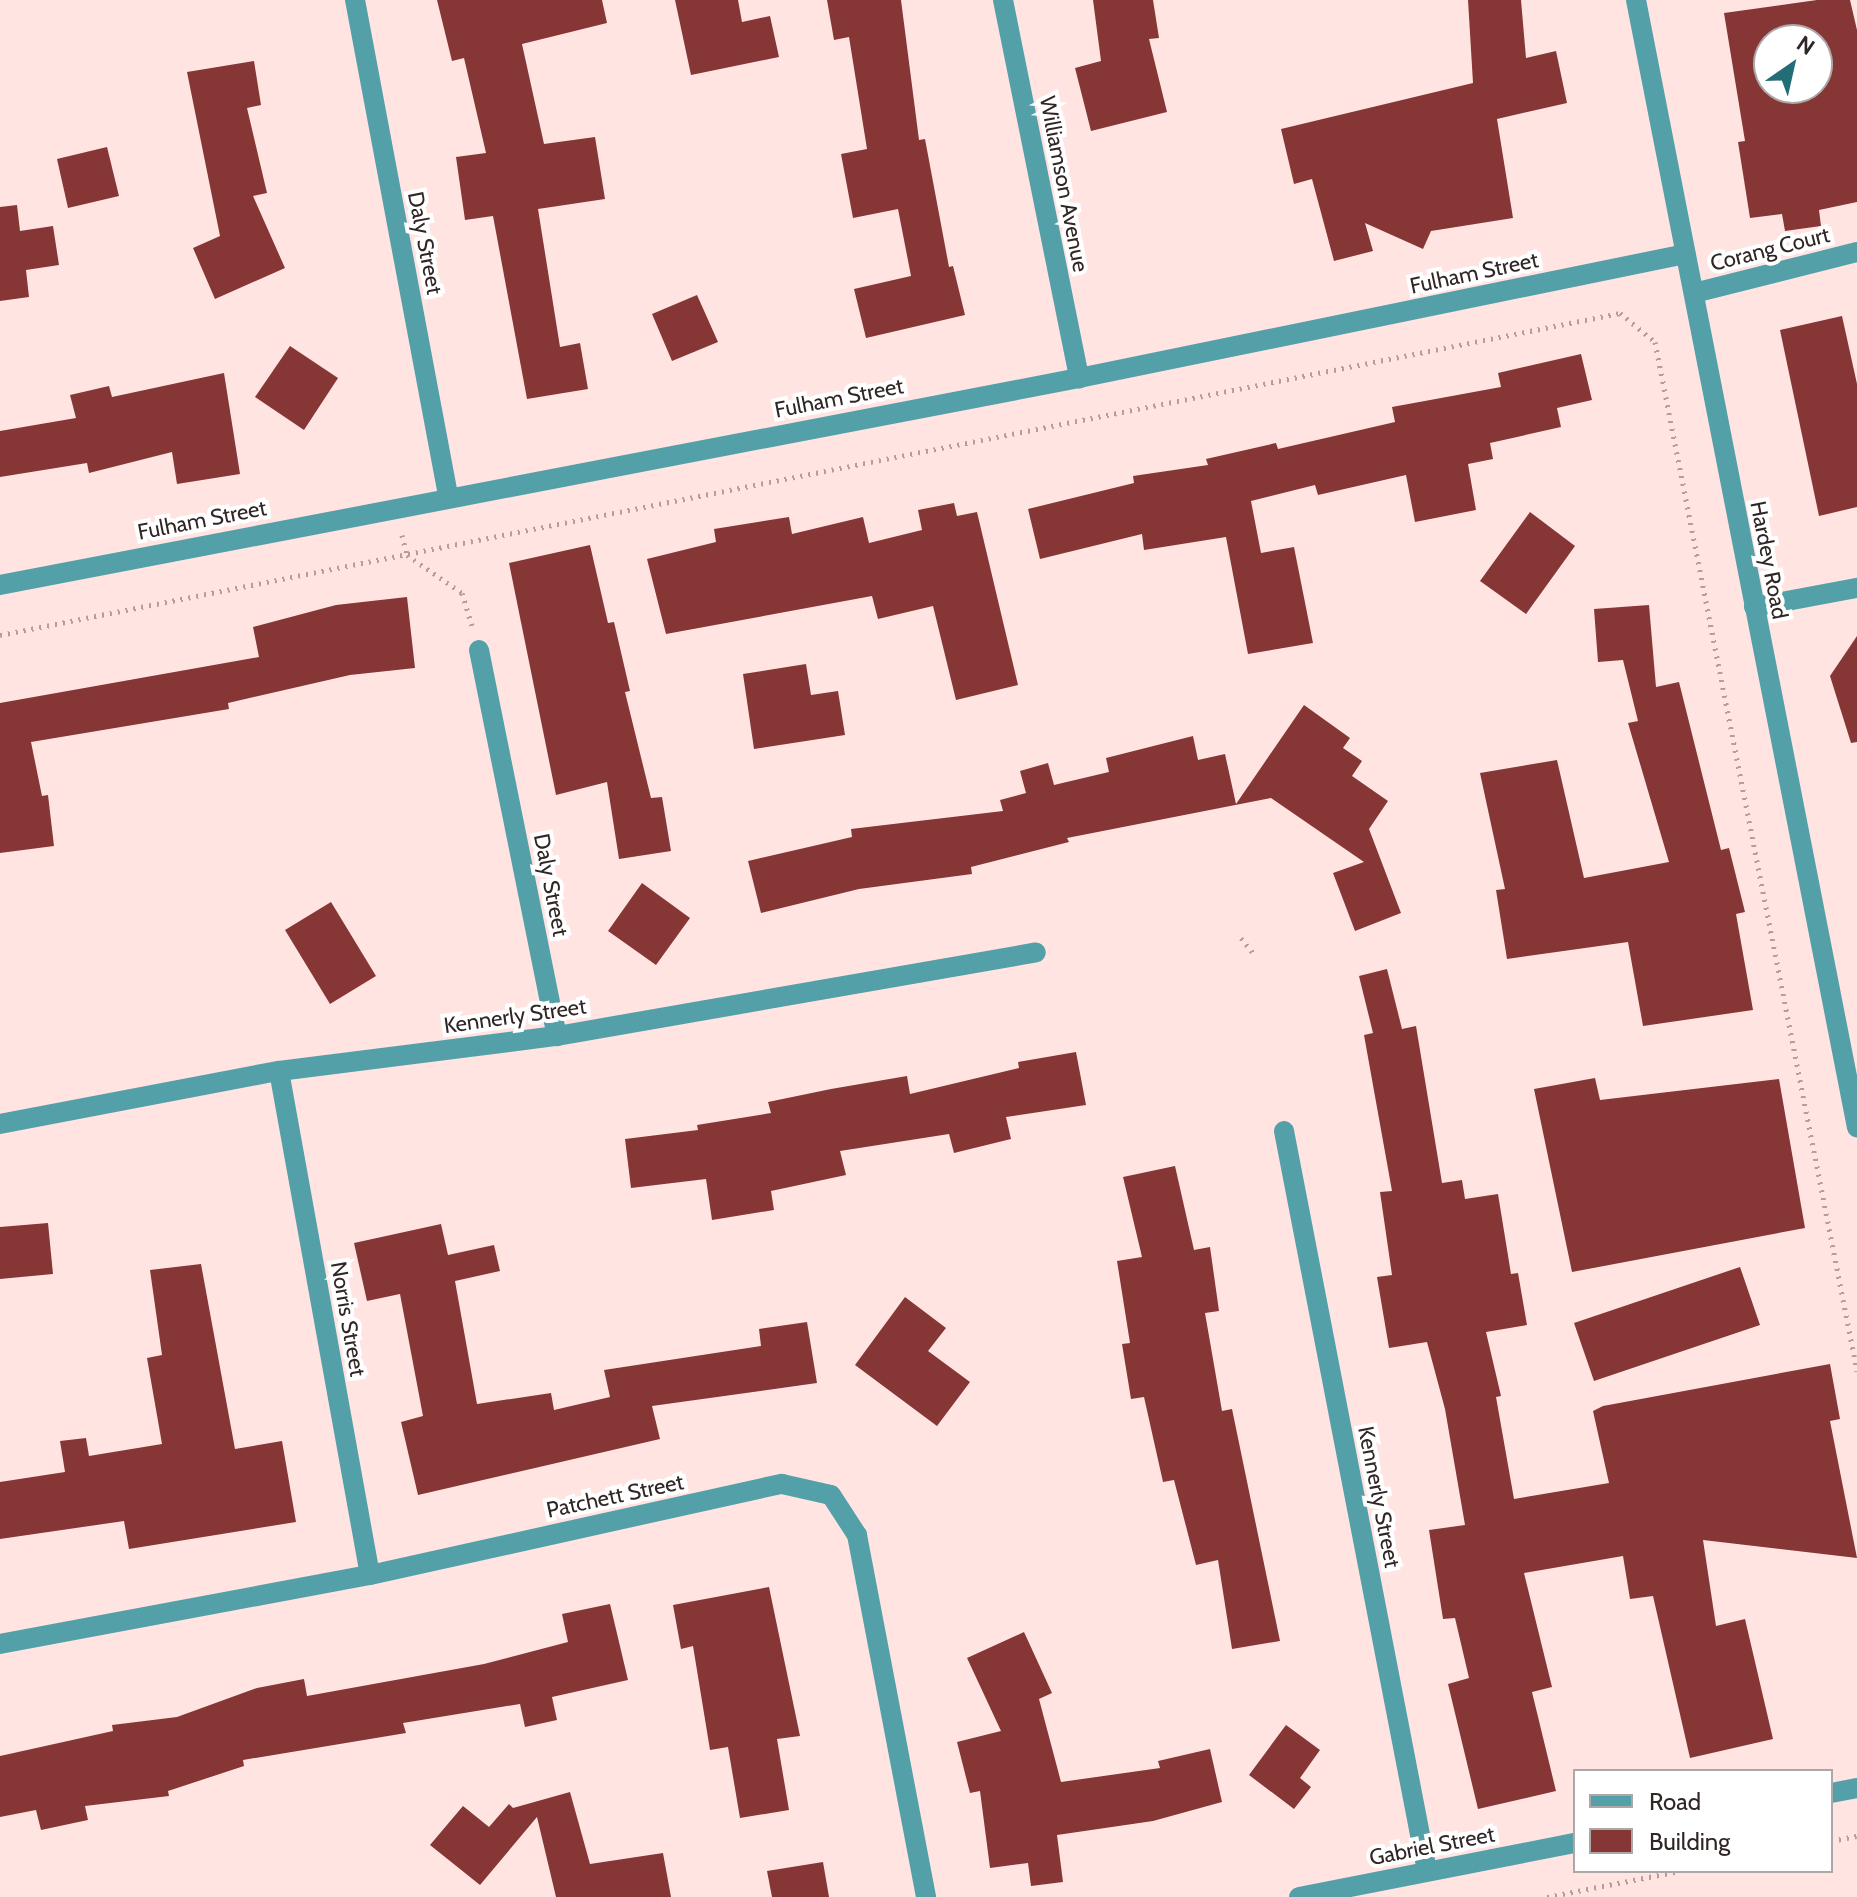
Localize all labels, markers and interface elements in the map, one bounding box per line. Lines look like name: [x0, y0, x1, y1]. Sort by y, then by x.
north arrow: [1753, 24, 1833, 104]
text: N: [1792, 30, 1820, 61]
street label: Williamson Avenue: [1034, 94, 1094, 274]
street label: Daly Street: [402, 189, 448, 297]
street label: Corang Court: [1708, 221, 1832, 277]
street label: Fulham Street: [1407, 247, 1541, 299]
street label: Fulham Street: [772, 373, 906, 423]
street label: Fulham Street: [135, 495, 269, 545]
street label: Hardey Road: [1745, 499, 1793, 621]
street label: Daly Street: [528, 831, 574, 939]
street label: Kennerly Street: [442, 993, 588, 1039]
street label: Norris Street: [325, 1259, 371, 1379]
street label: Kennerly Street: [1352, 1424, 1406, 1570]
street label: Patchett Street: [544, 1469, 686, 1523]
legend: [1573, 1769, 1833, 1873]
text: Road: [1649, 1787, 1701, 1816]
street label: Gabriel Street: [1367, 1821, 1497, 1871]
text: Building: [1649, 1827, 1730, 1856]

